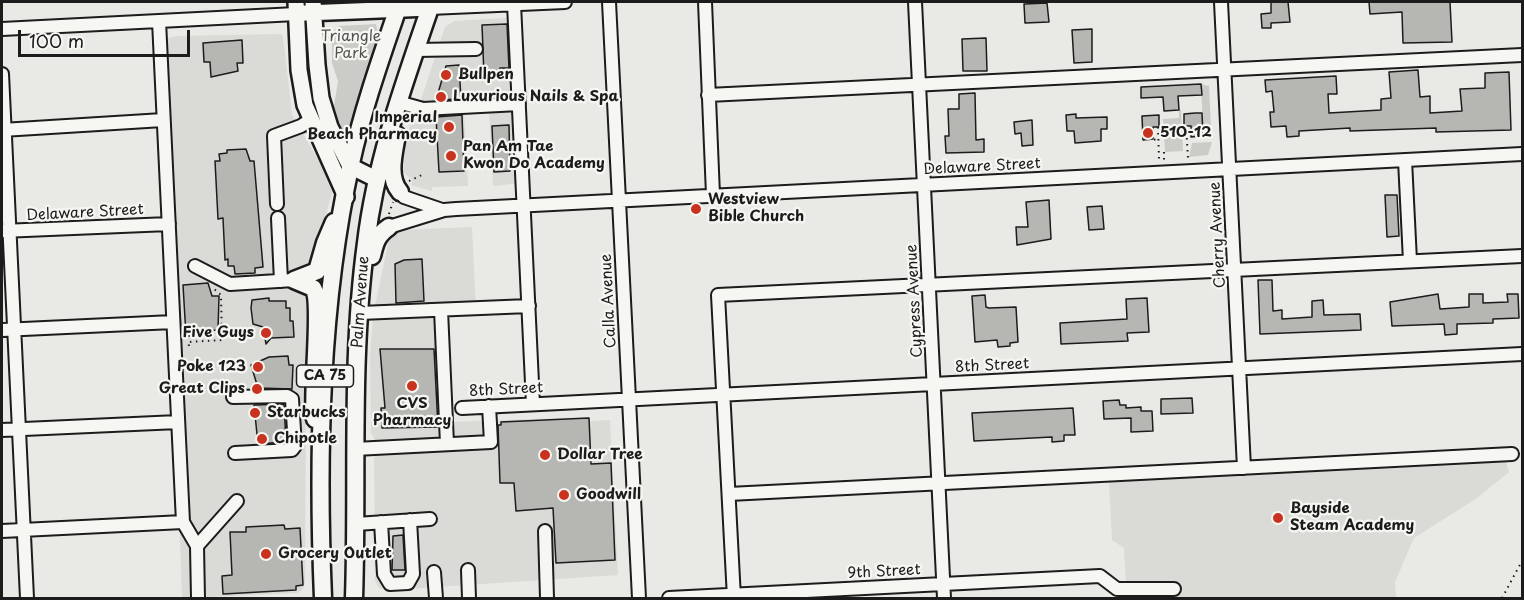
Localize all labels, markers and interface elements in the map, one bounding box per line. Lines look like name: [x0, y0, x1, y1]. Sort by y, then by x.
scale bar: [21, 18, 194, 56]
text: 100 m: [29, 27, 84, 54]
park label: Triangle Park: [321, 28, 381, 63]
place label: Bullpen: [458, 66, 514, 84]
marker: Bullpen: [439, 68, 453, 82]
place label: Luxurious Nails & Spa: [453, 88, 619, 106]
marker: Luxurious Nails & Spa: [434, 90, 448, 104]
place label: Imperial Beach Pharmacy: [307, 109, 437, 144]
marker: Imperial Beach Pharmacy: [442, 120, 456, 134]
place label: 510-12: [1160, 124, 1212, 142]
marker: 510-12: [1141, 126, 1155, 140]
place label: Pan Am Tae Kwon Do Academy: [463, 138, 605, 173]
marker: Pan Am Tae Kwon Do Academy: [444, 149, 458, 163]
street label: Delaware Street: [923, 155, 1041, 179]
street label: Cherry Avenue: [1206, 181, 1230, 289]
place label: Westview Bible Church: [708, 191, 804, 226]
street label: Delaware Street: [26, 201, 144, 225]
marker: Westview Bible Church: [689, 202, 703, 216]
street label: Cypress Avenue: [903, 244, 927, 358]
street label: Calla Avenue: [598, 253, 620, 349]
street label: Palm Avenue: [349, 256, 373, 348]
place label: Five Guys: [183, 324, 254, 342]
marker: Five Guys: [259, 326, 273, 340]
street label: 8th Street: [954, 355, 1030, 377]
place label: Poke 123: [177, 358, 246, 376]
marker: Poke 123: [251, 360, 265, 374]
road number: CA 75: [296, 365, 354, 387]
marker: CVS Pharmacy: [405, 379, 419, 393]
street label: 8th Street: [468, 379, 544, 401]
place label: Great Clips: [159, 380, 245, 398]
marker: Great Clips: [250, 382, 264, 396]
place label: CVS Pharmacy: [373, 395, 451, 430]
place label: Starbucks: [267, 404, 346, 422]
marker: Starbucks: [248, 406, 262, 420]
place label: Chipotle: [274, 430, 337, 448]
marker: Chipotle: [255, 432, 269, 446]
place label: Dollar Tree: [557, 446, 643, 464]
marker: Dollar Tree: [538, 448, 552, 462]
place label: Goodwill: [576, 486, 641, 504]
marker: Goodwill: [557, 488, 571, 502]
place label: Bayside Steam Academy: [1290, 500, 1414, 535]
marker: Bayside Steam Academy: [1271, 511, 1285, 525]
place label: Grocery Outlet: [278, 545, 392, 563]
marker: Grocery Outlet: [259, 547, 273, 561]
street label: 9th Street: [847, 561, 921, 583]

